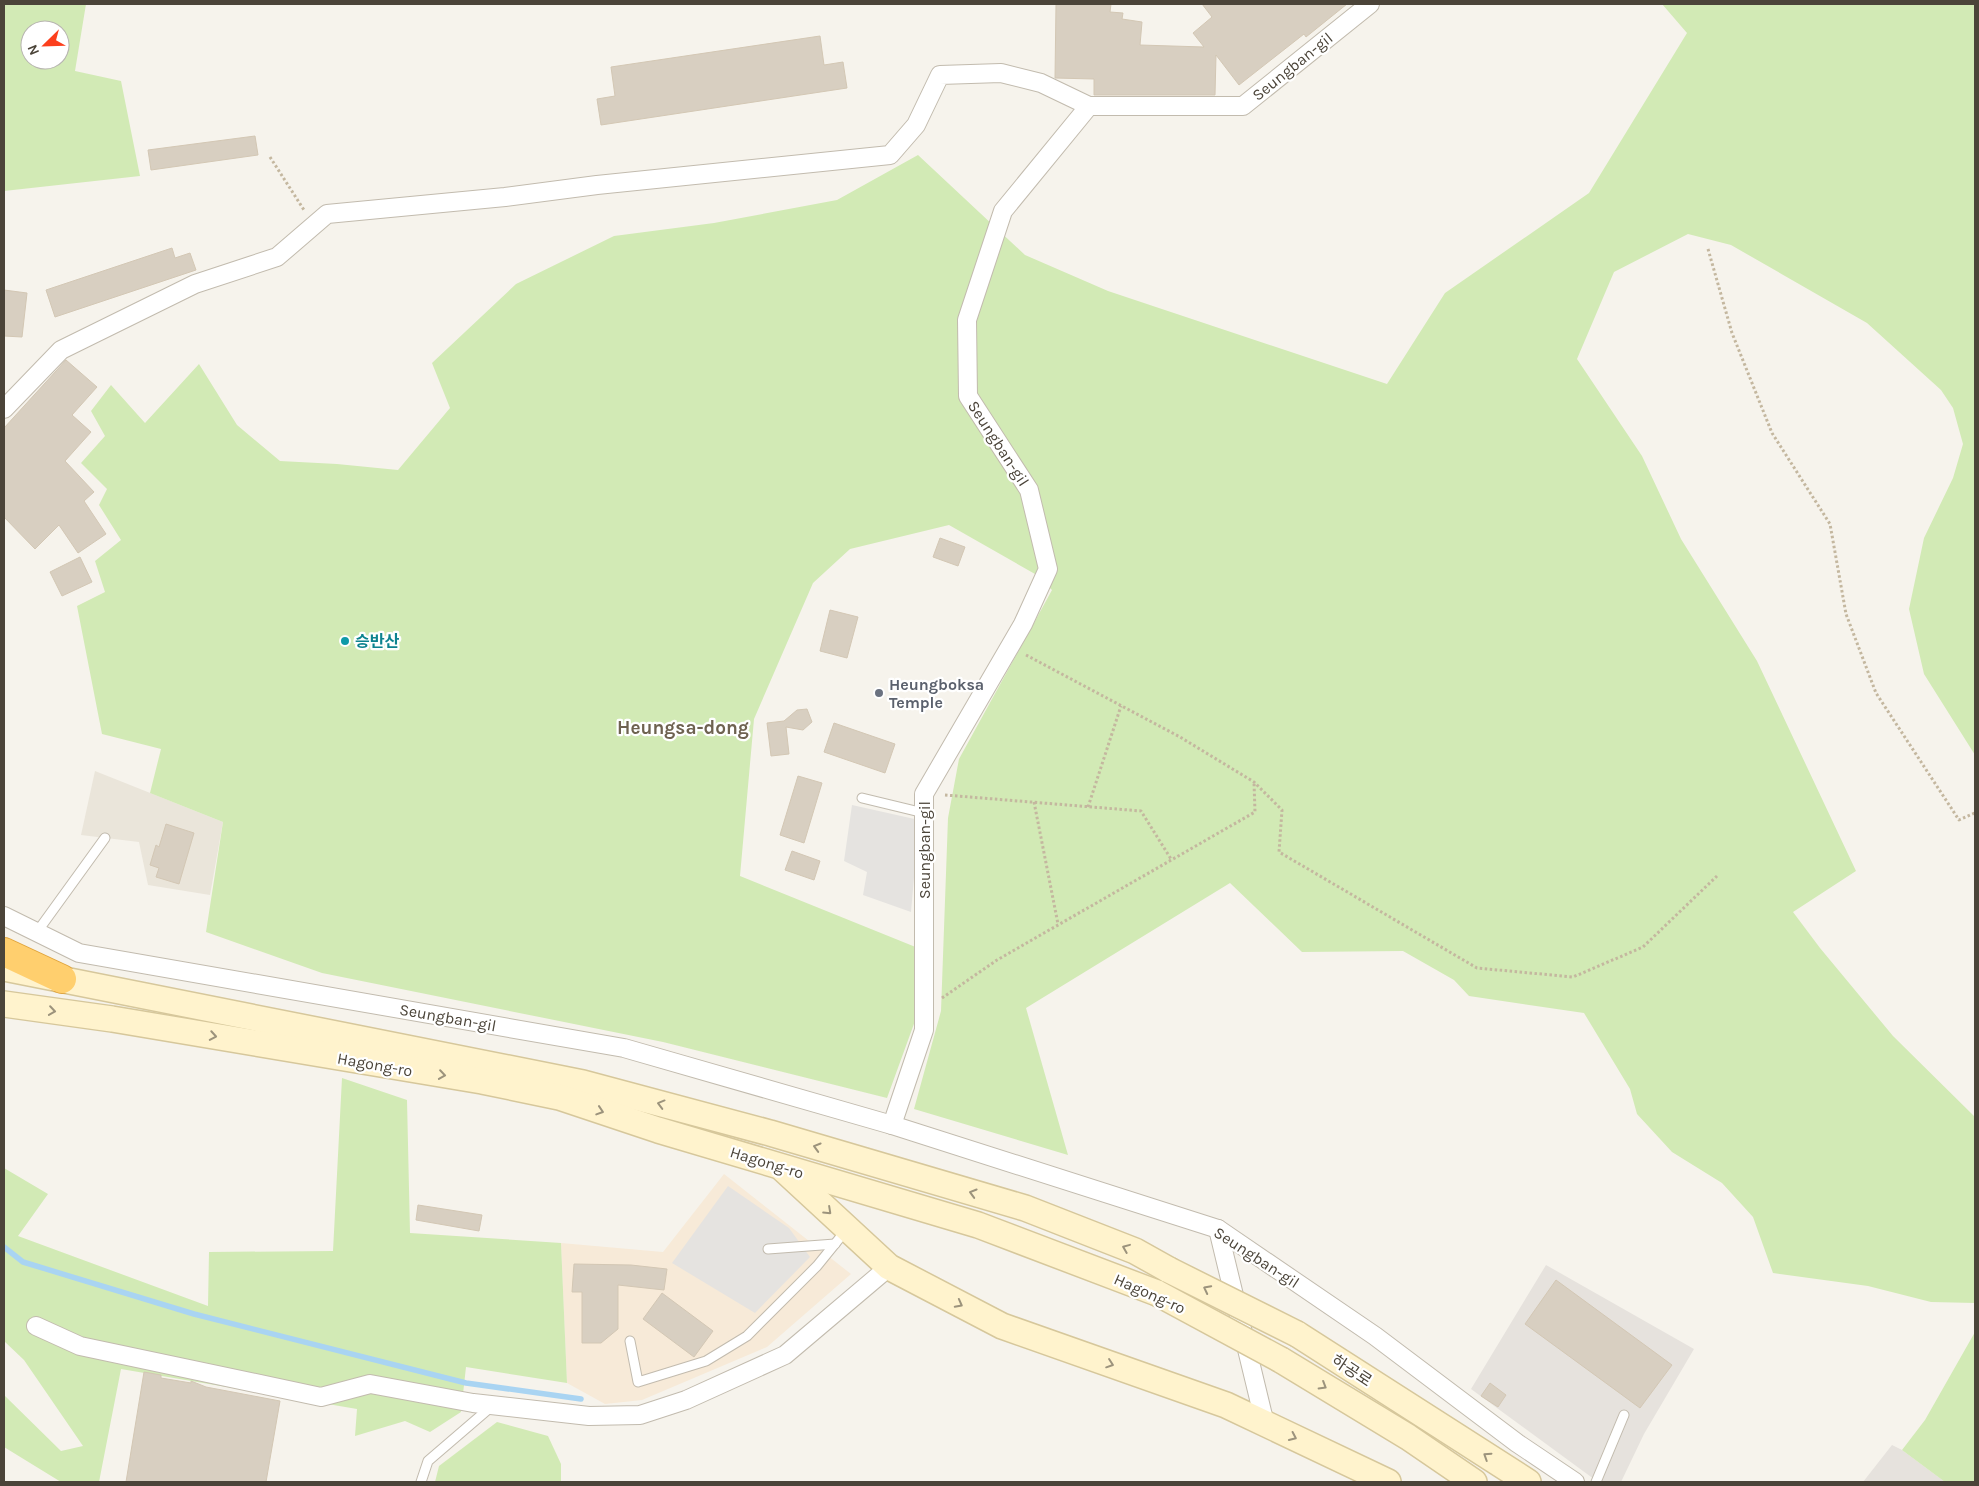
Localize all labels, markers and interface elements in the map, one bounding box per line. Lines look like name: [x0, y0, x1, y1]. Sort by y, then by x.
north arrow: [20, 20, 70, 70]
street label: Seungban-gil: [1248, 28, 1336, 105]
text: N: [24, 42, 43, 58]
street label: Seungban-gil: [964, 397, 1033, 490]
place label: 승반산: [355, 632, 399, 651]
marker: 승반산: [339, 635, 351, 647]
place label: Heungboksa Temple: [889, 675, 984, 712]
marker: Heungboksa Temple: [873, 687, 885, 699]
district label: Heungsa-dong: [617, 717, 749, 739]
street label: Seungban-gil: [915, 801, 934, 899]
street label: Seungban-gil: [398, 1000, 498, 1035]
one-way arrow: [48, 1005, 56, 1016]
one-way arrow: [208, 1031, 217, 1041]
street label: Hagong-ro: [336, 1049, 414, 1080]
one-way arrow: [438, 1069, 446, 1080]
one-way arrow: [657, 1099, 665, 1109]
one-way arrow: [595, 1105, 604, 1115]
street label: Hagong-ro: [728, 1142, 806, 1183]
one-way arrow: [814, 1142, 822, 1152]
one-way arrow: [970, 1188, 978, 1198]
one-way arrow: [822, 1205, 831, 1214]
street label: Seungban-gil: [1210, 1223, 1303, 1292]
one-way arrow: [1122, 1243, 1131, 1254]
street label: Hagong-ro: [1111, 1269, 1188, 1318]
one-way arrow: [1203, 1285, 1212, 1295]
one-way arrow: [954, 1298, 963, 1308]
street label: 하공로: [1328, 1350, 1376, 1391]
one-way arrow: [1105, 1358, 1114, 1368]
one-way arrow: [1317, 1379, 1326, 1389]
one-way arrow: [1288, 1431, 1297, 1442]
one-way arrow: [1483, 1453, 1492, 1462]

